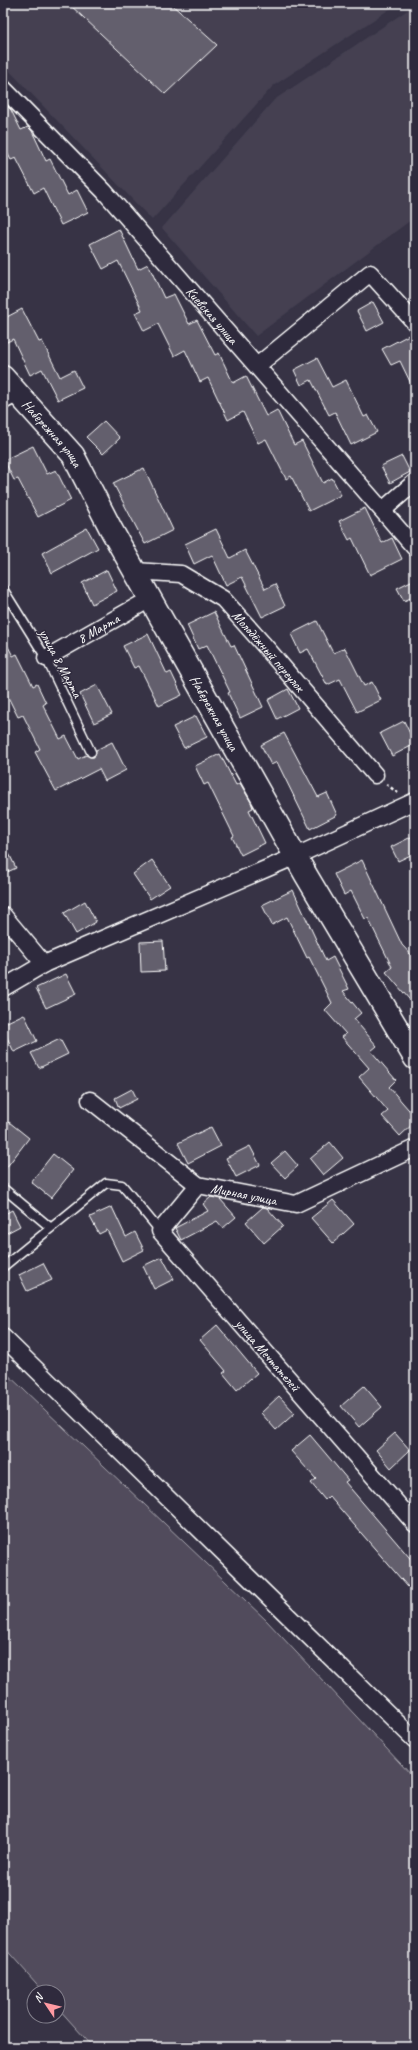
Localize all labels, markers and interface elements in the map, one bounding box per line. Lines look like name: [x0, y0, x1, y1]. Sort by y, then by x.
street label: Киевская улица: [182, 283, 242, 348]
street label: Набережная улица: [18, 396, 86, 471]
street label: Молодёжный переулок: [228, 607, 309, 697]
street label: 8 Марта: [74, 610, 124, 647]
street label: улица 8 Марта: [35, 625, 86, 702]
street label: Набережная улица: [186, 672, 243, 755]
street label: Мирная улица: [209, 1180, 279, 1209]
street label: улица Мечтателей: [231, 1315, 304, 1396]
north arrow: [26, 1984, 66, 2024]
text: N: [30, 1990, 47, 2005]

